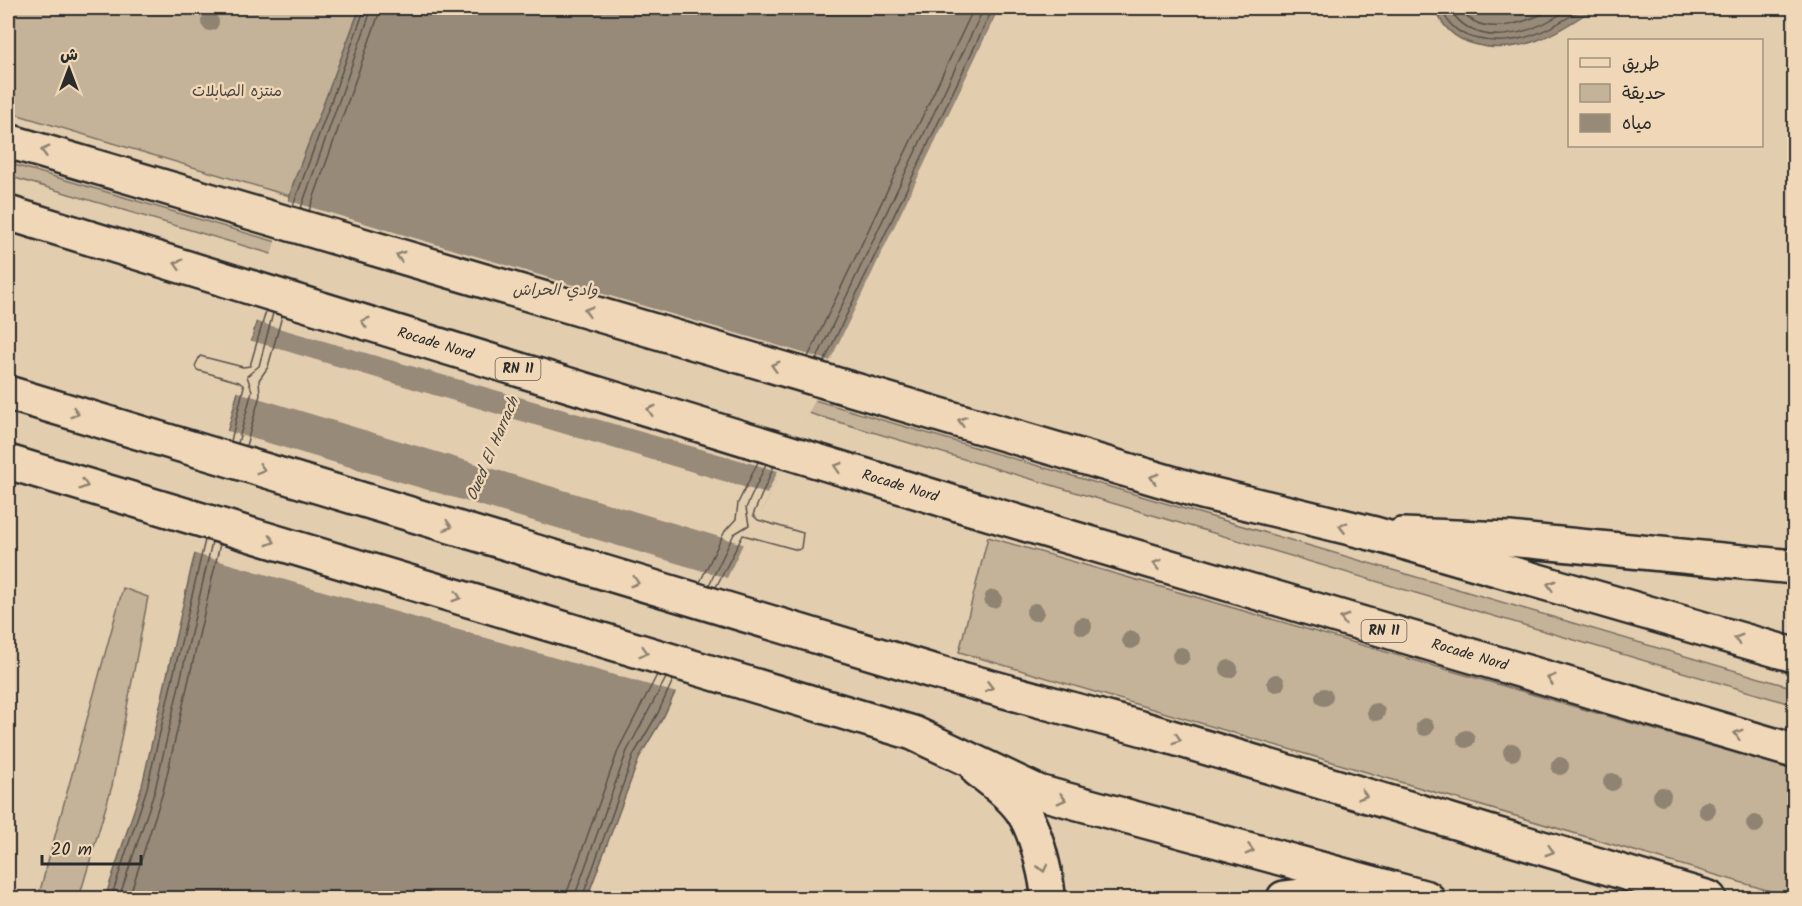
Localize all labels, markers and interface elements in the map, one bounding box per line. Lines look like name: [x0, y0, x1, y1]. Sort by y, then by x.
north arrow: [39, 39, 99, 99]
legend: [1568, 39, 1763, 147]
text: ش: [60, 43, 78, 68]
text: طريق: [1622, 50, 1660, 79]
park label: منتزه الصابلات: [192, 80, 282, 104]
text: حديقة: [1622, 80, 1666, 109]
text: مياه: [1622, 110, 1652, 139]
one-way arrow: [40, 146, 51, 158]
one-way arrow: [396, 251, 406, 264]
one-way arrow: [173, 259, 184, 271]
water label: وادي الحراش: [512, 278, 598, 303]
one-way arrow: [583, 306, 593, 318]
one-way arrow: [360, 317, 371, 329]
street label: Rocade Nord: [394, 321, 477, 367]
road number: RN 11: [496, 358, 540, 380]
one-way arrow: [770, 361, 781, 373]
water label: Oued El Harrach: [460, 392, 527, 505]
one-way arrow: [646, 405, 657, 417]
one-way arrow: [69, 406, 79, 418]
one-way arrow: [957, 416, 968, 428]
one-way arrow: [255, 462, 266, 474]
one-way arrow: [833, 462, 844, 474]
street label: Rocade Nord: [859, 463, 942, 510]
one-way arrow: [1149, 473, 1160, 485]
one-way arrow: [78, 478, 89, 490]
one-way arrow: [442, 519, 453, 531]
one-way arrow: [1338, 521, 1348, 534]
one-way arrow: [265, 534, 275, 546]
one-way arrow: [1152, 559, 1163, 571]
one-way arrow: [629, 575, 640, 587]
one-way arrow: [1546, 580, 1557, 592]
one-way arrow: [451, 590, 462, 602]
one-way arrow: [1339, 614, 1350, 626]
road number: RN 11: [1362, 620, 1406, 642]
street label: Rocade Nord: [1428, 633, 1511, 678]
one-way arrow: [1733, 634, 1744, 646]
one-way arrow: [638, 645, 649, 657]
one-way arrow: [1546, 674, 1556, 687]
one-way arrow: [983, 680, 994, 692]
one-way arrow: [1733, 729, 1744, 741]
one-way arrow: [1171, 732, 1181, 744]
one-way arrow: [1357, 788, 1368, 800]
one-way arrow: [1057, 791, 1067, 804]
scale bar: [42, 828, 141, 866]
text: 20 m: [51, 836, 92, 865]
one-way arrow: [1244, 843, 1255, 855]
one-way arrow: [1544, 844, 1555, 856]
one-way arrow: [1036, 863, 1049, 873]

